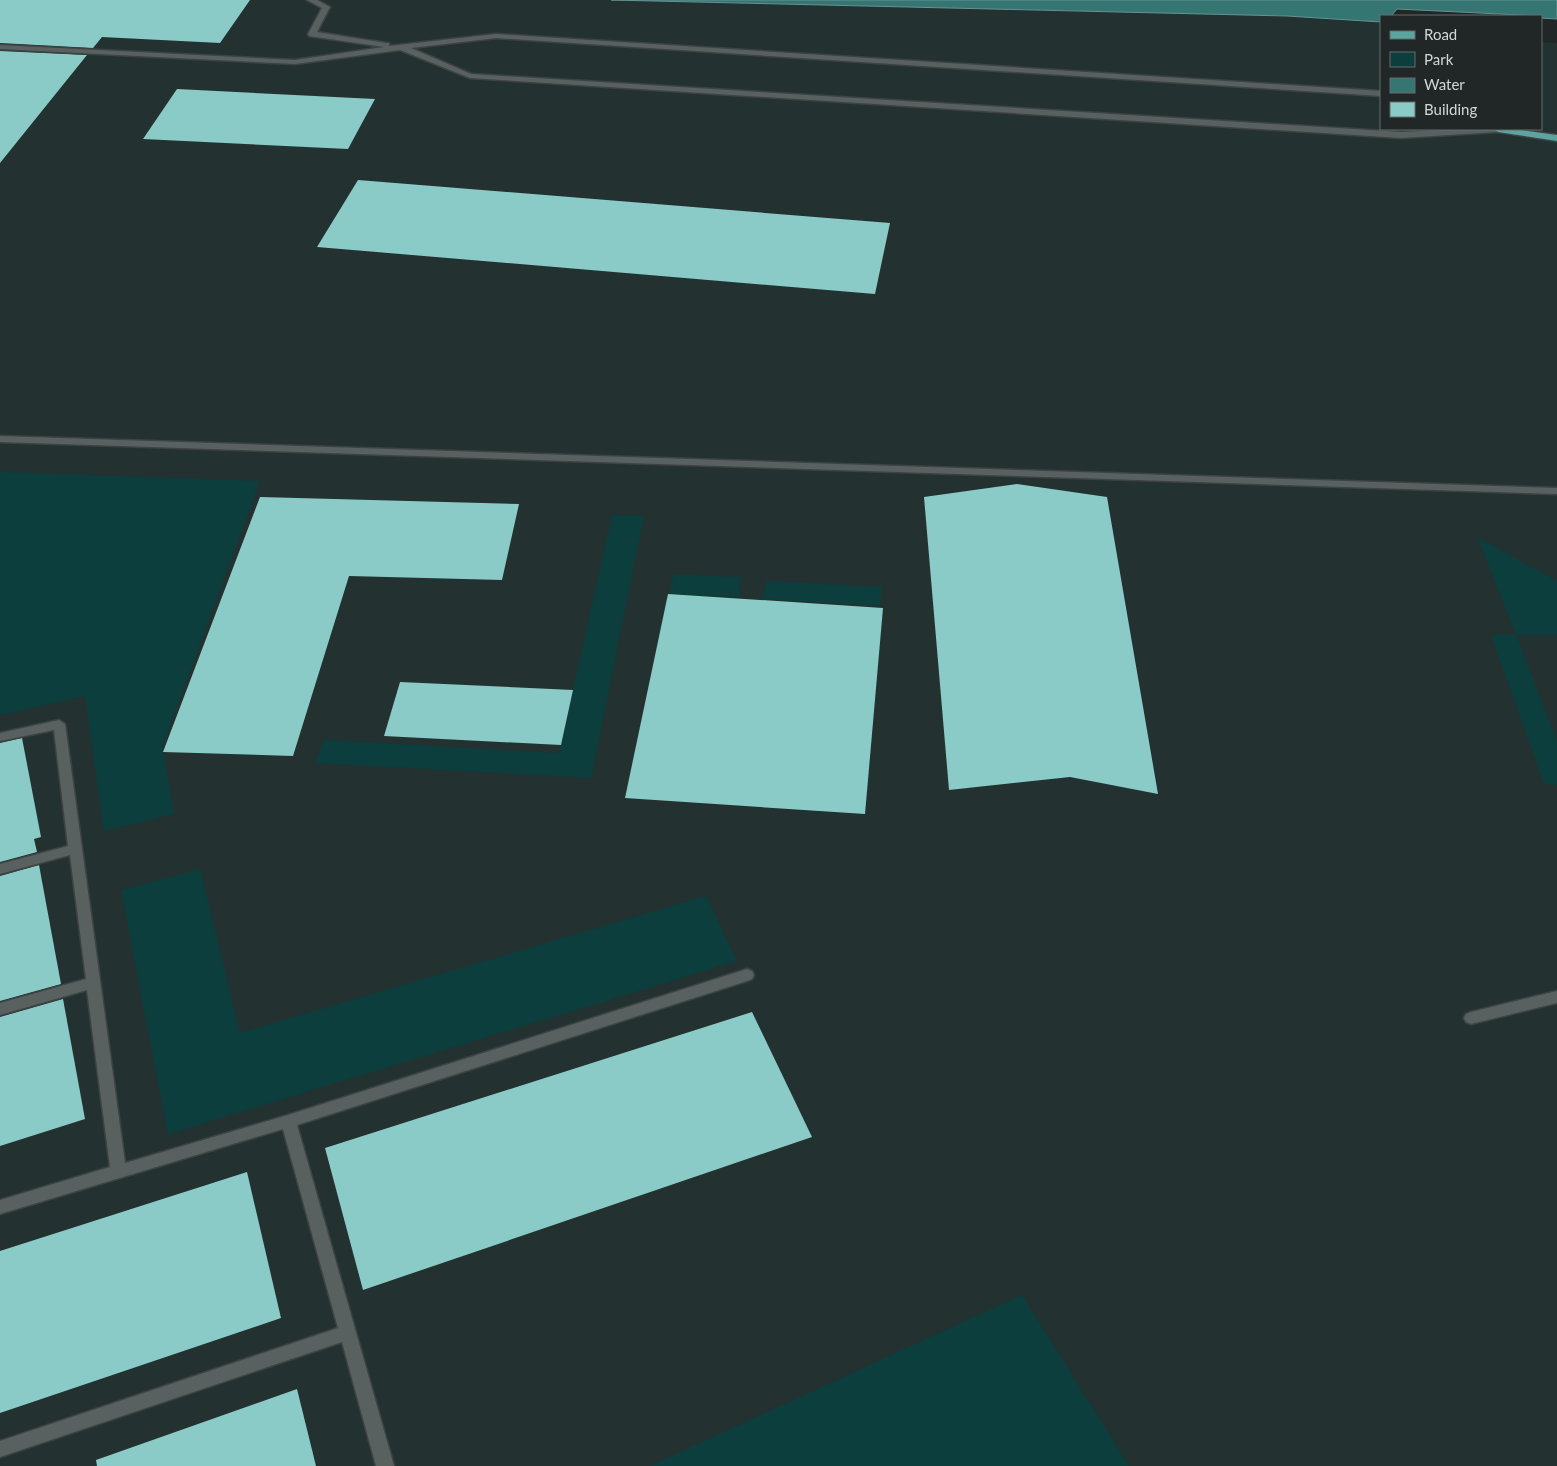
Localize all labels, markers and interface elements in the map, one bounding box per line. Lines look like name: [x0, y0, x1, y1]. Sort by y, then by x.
legend: [1380, 15, 1542, 130]
text: Road: [1424, 25, 1457, 43]
text: Park: [1424, 50, 1454, 68]
text: Water: [1424, 75, 1465, 93]
text: Building: [1424, 100, 1477, 118]

